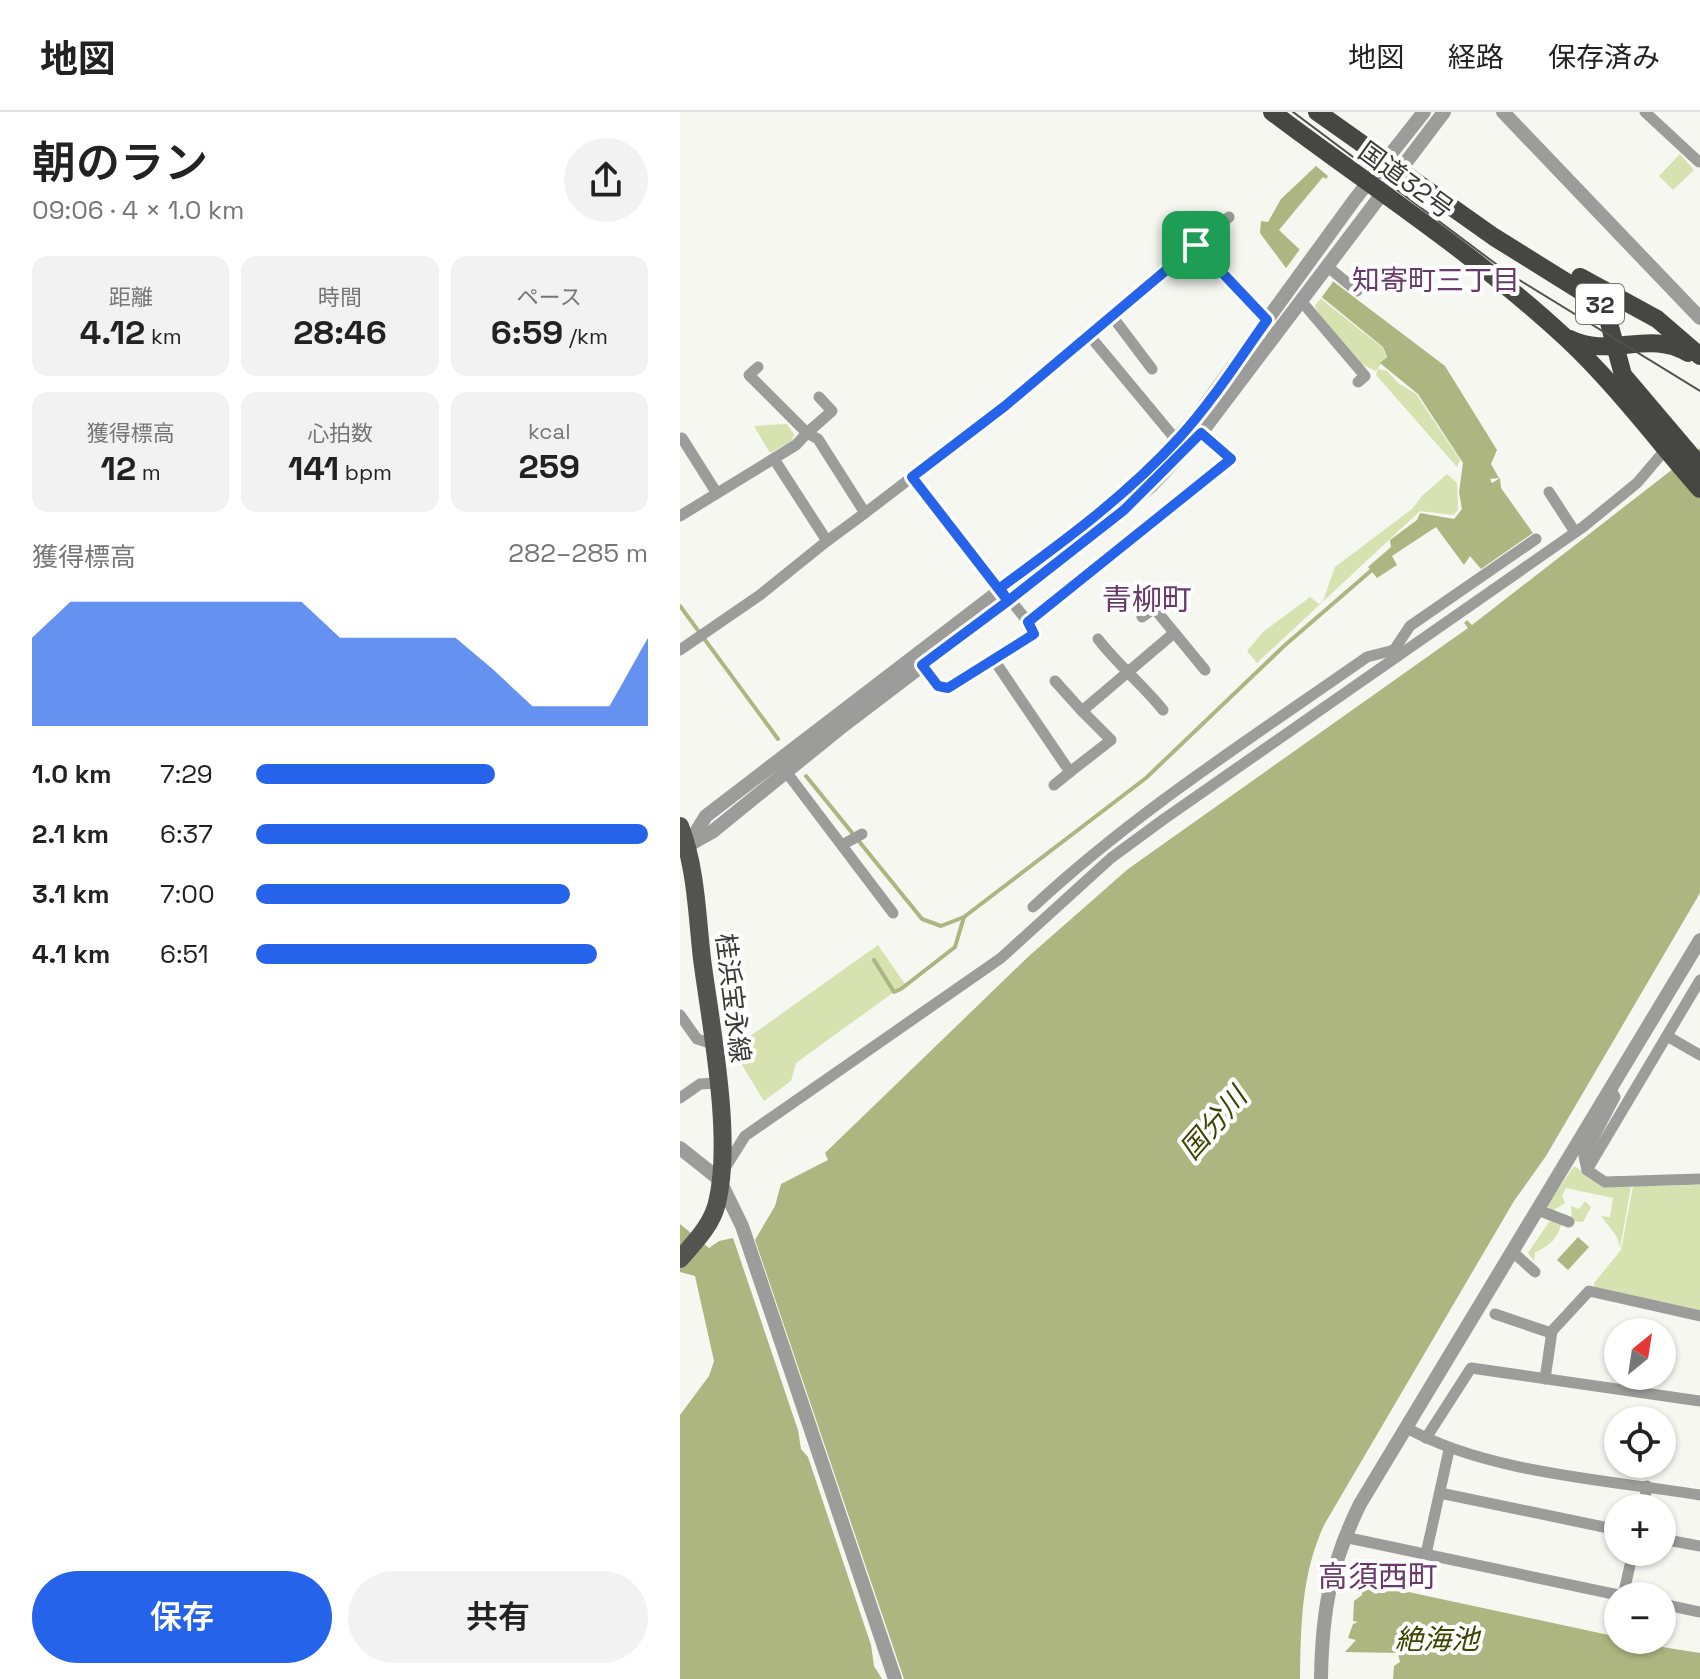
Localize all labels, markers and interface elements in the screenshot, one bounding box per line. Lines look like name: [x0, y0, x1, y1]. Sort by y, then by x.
text: 地図: [40, 35, 116, 83]
text: 地図: [1348, 39, 1404, 75]
text: 経路: [1448, 39, 1504, 75]
text: 保存済み: [1548, 39, 1660, 75]
street label: 国道32号: [1352, 134, 1460, 226]
text: 朝のラン: [32, 135, 208, 191]
button: share: [564, 138, 648, 222]
text: 09:06 · 4 × 1.0 km: [32, 193, 244, 227]
pin: [1162, 211, 1230, 279]
icon: arrive: [1174, 223, 1218, 267]
district label: 知寄町三丁目: [1352, 262, 1520, 298]
text: 距離: [109, 283, 153, 311]
text: 時間: [318, 283, 362, 311]
text: ペース: [517, 283, 582, 311]
road number: 32: [1576, 284, 1624, 324]
text: 4.12: [80, 311, 145, 354]
text: 28:46: [293, 311, 387, 354]
text: 6:59: [491, 311, 563, 354]
text: km: [145, 322, 182, 350]
text: /km: [563, 322, 608, 350]
text: kcal: [528, 417, 571, 445]
text: 獲得標高: [87, 419, 175, 447]
text: 心拍数: [307, 419, 373, 447]
text: 259: [519, 445, 580, 488]
text: 12: [101, 447, 136, 490]
text: 141: [288, 447, 339, 490]
text: m: [136, 458, 161, 486]
text: bpm: [339, 458, 392, 486]
text: 282–285 m: [508, 536, 648, 570]
text: 獲得標高: [32, 540, 136, 574]
district label: 青柳町: [1102, 580, 1192, 619]
text: 1.0 km: [32, 757, 112, 791]
text: 7:29: [160, 757, 213, 791]
text: 2.1 km: [32, 817, 109, 851]
text: 6:37: [160, 817, 213, 851]
text: 3.1 km: [32, 877, 109, 911]
text: 7:00: [160, 877, 215, 911]
street label: 桂浜宝永線: [708, 931, 758, 1065]
text: 4.1 km: [32, 937, 110, 971]
text: 6:51: [160, 937, 209, 971]
water label: 国分川: [1172, 1077, 1256, 1167]
north arrow: [1604, 1318, 1676, 1390]
map controls: [1604, 1318, 1676, 1654]
button: locate: [1604, 1406, 1676, 1478]
button: +: [1604, 1494, 1676, 1566]
district label: 高須西町: [1318, 1557, 1438, 1596]
button: 保存: [32, 1571, 332, 1663]
button: 共有: [348, 1571, 648, 1663]
button: −: [1604, 1582, 1676, 1654]
water label: 絶海池: [1395, 1621, 1482, 1657]

